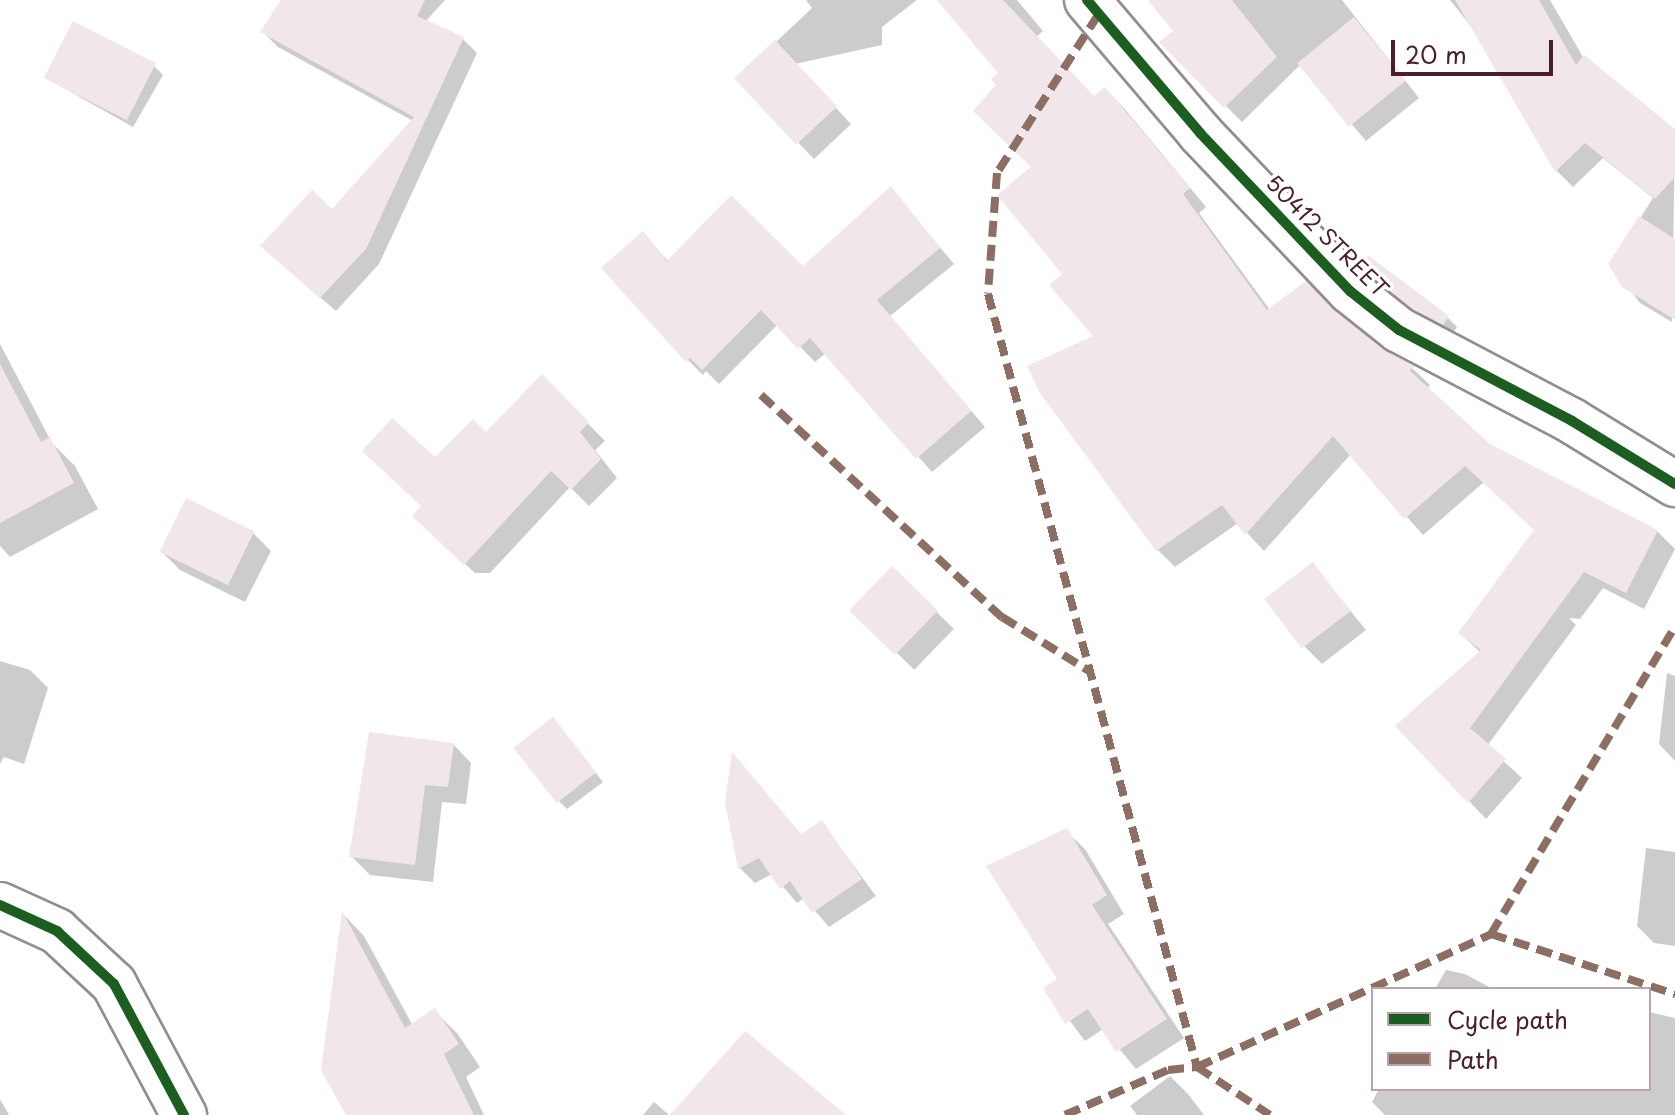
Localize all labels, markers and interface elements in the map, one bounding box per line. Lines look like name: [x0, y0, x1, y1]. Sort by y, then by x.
scale bar: [1395, 24, 1557, 74]
text: 20 m: [1405, 36, 1467, 72]
street label: 50412 STREET: [1261, 168, 1395, 302]
legend: [1371, 987, 1651, 1091]
text: Cycle path: [1447, 1001, 1568, 1037]
text: Path: [1447, 1041, 1499, 1077]

